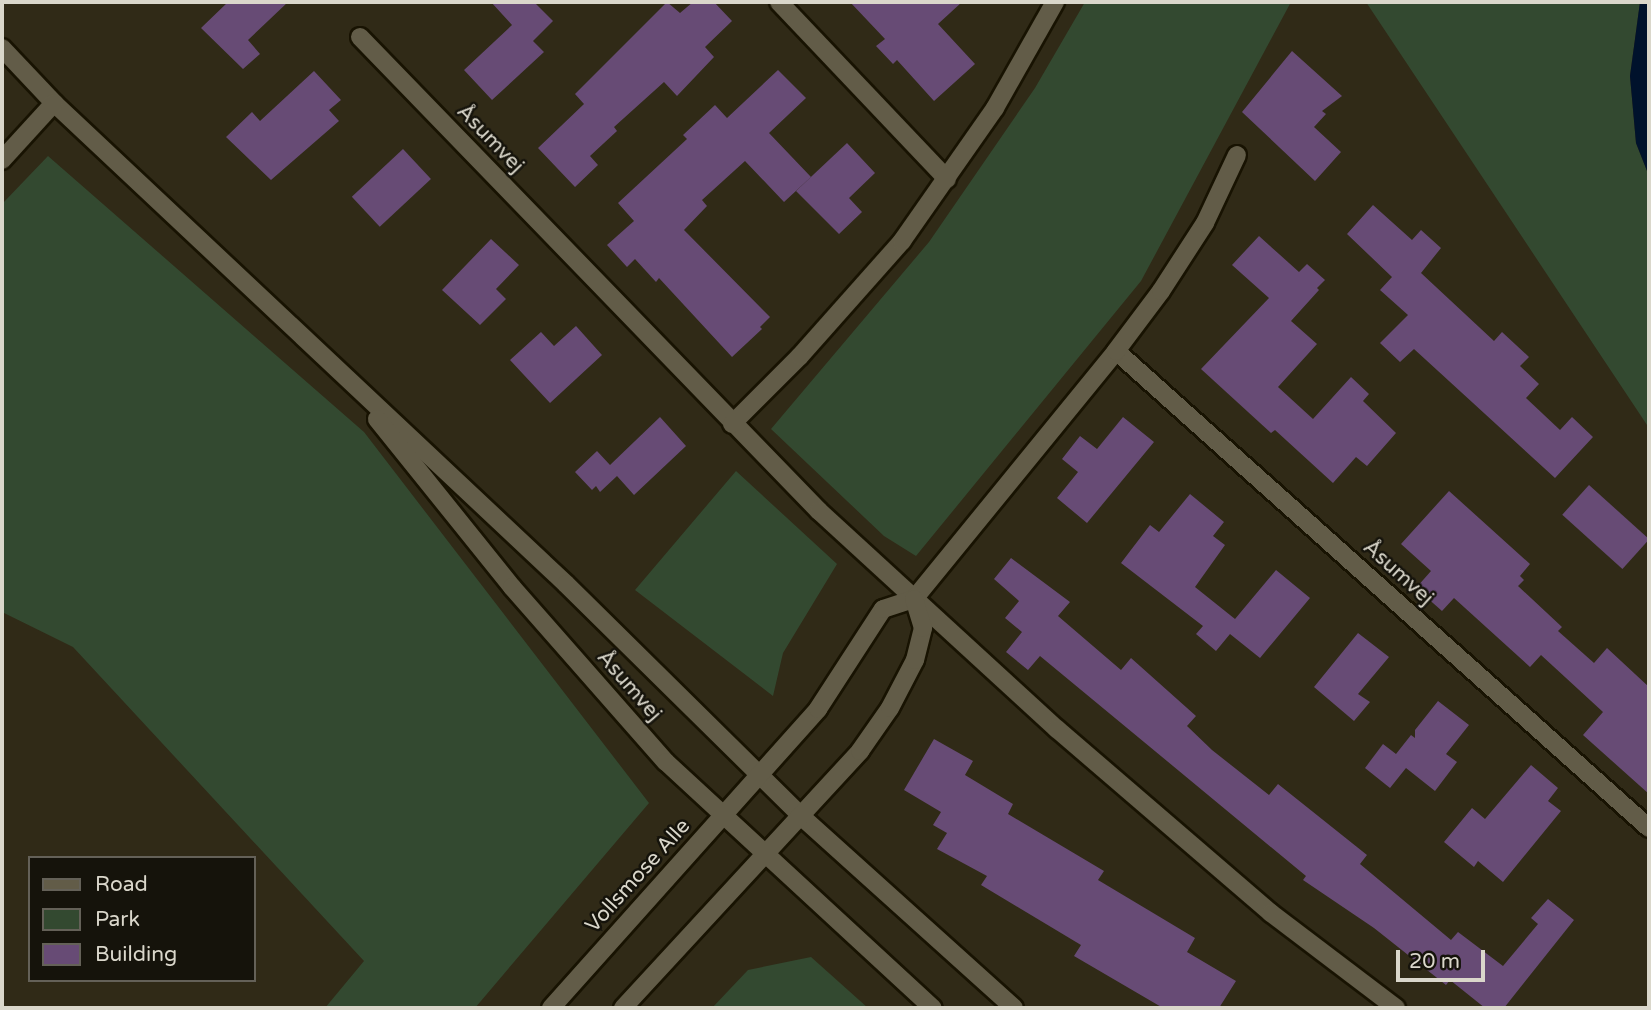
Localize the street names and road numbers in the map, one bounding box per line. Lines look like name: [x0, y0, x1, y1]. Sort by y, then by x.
street label: Åsumvej: [451, 99, 529, 179]
street label: Åsumvej: [1358, 535, 1438, 611]
street label: Åsumvej: [591, 645, 667, 727]
street label: Vollsmose Alle: [580, 814, 696, 938]

